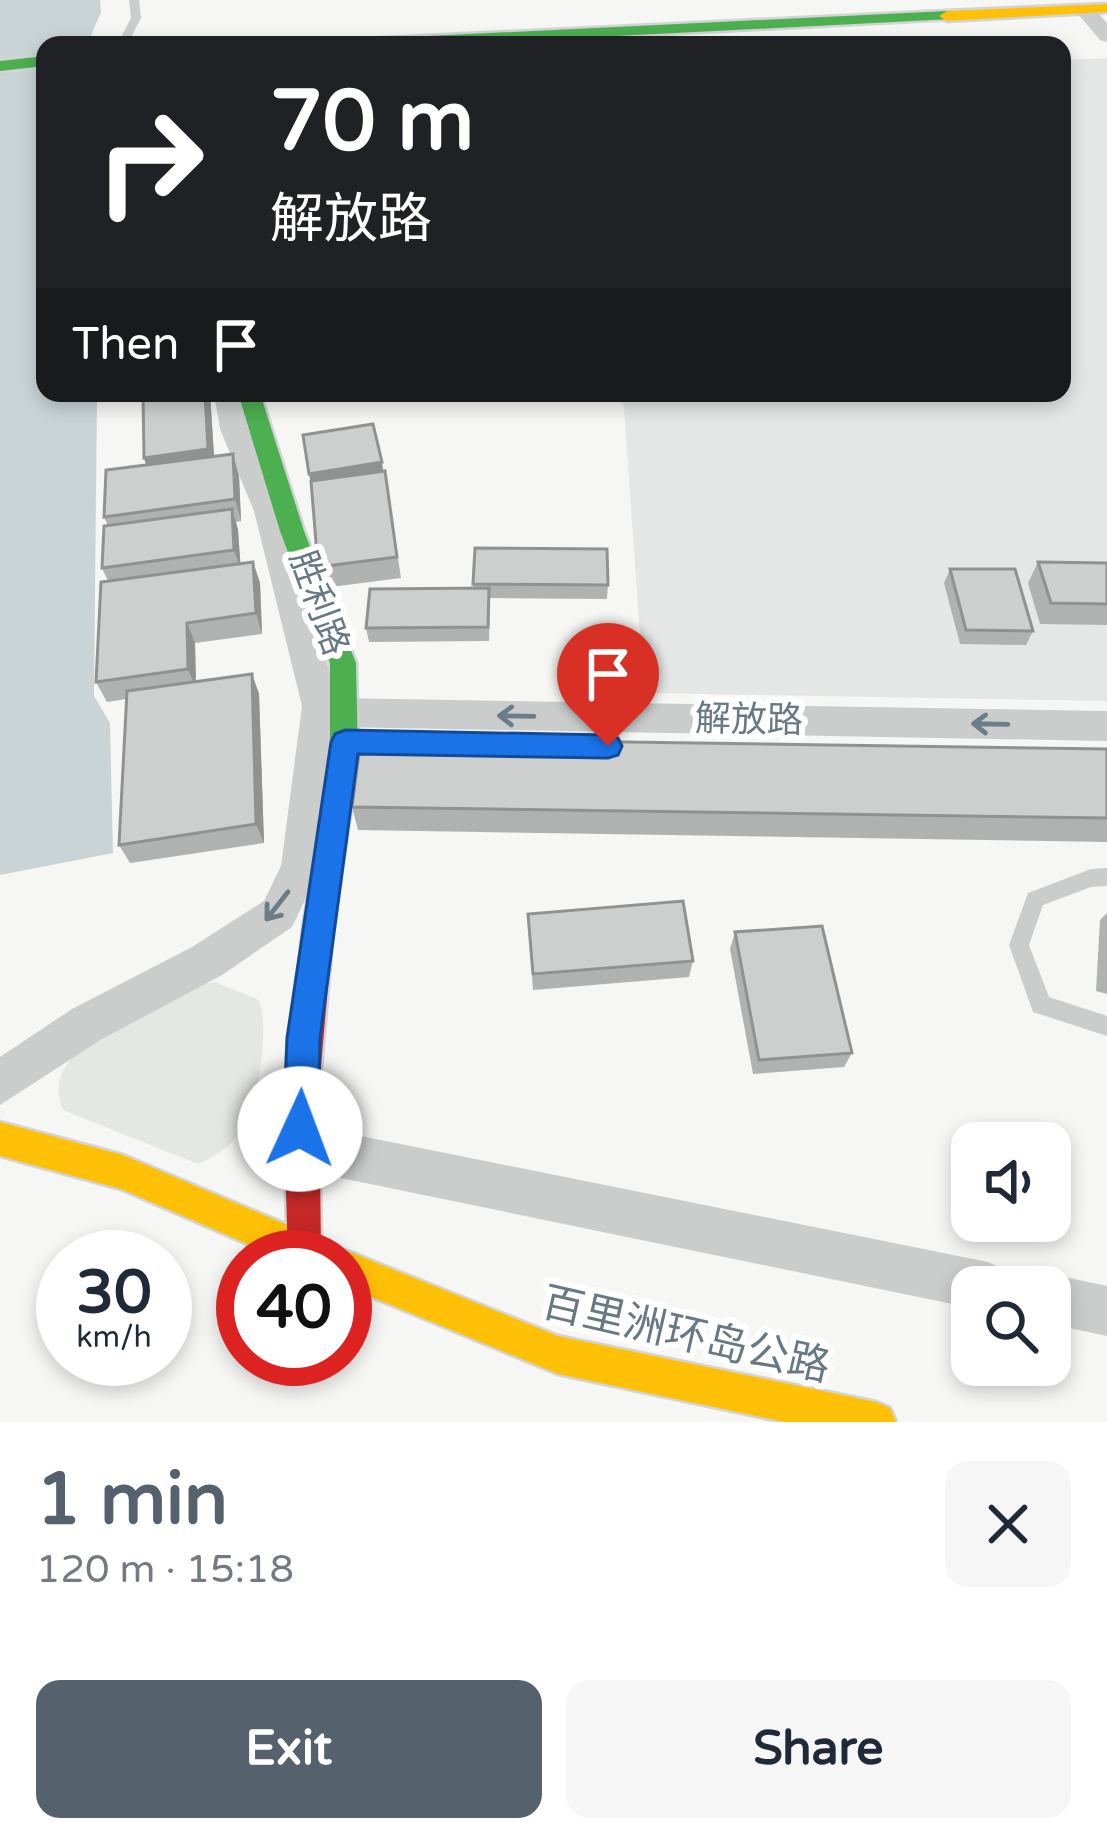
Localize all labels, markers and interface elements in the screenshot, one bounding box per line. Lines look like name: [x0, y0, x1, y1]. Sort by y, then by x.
text: 70 m: [270, 72, 474, 173]
icon: right: [72, 84, 228, 240]
text: 解放路: [270, 187, 432, 252]
icon: arrive: [203, 312, 269, 378]
text: Then: [72, 318, 179, 372]
street label: 胜利路: [280, 545, 358, 661]
pin: [557, 623, 659, 746]
icon: arrive: [575, 641, 641, 707]
street label: 解放路: [695, 698, 803, 742]
one-way arrow: [497, 704, 536, 727]
one-way arrow: [971, 713, 1010, 735]
one-way arrow: [265, 889, 291, 921]
position arrow: [237, 1066, 363, 1192]
map controls: [951, 1122, 1071, 1386]
button: sound: [951, 1122, 1071, 1242]
speed limit sign: 40: [216, 1230, 372, 1386]
text: 30: [76, 1257, 152, 1329]
button: search: [951, 1266, 1071, 1386]
street label: 百里洲环岛公路: [537, 1277, 835, 1393]
text: km/h: [76, 1319, 152, 1356]
text: 1 min: [36, 1457, 228, 1544]
button: close: [945, 1461, 1071, 1587]
text: 120 m · 15:18: [36, 1546, 294, 1593]
button: Exit: [36, 1680, 542, 1818]
button: Share: [566, 1680, 1071, 1818]

